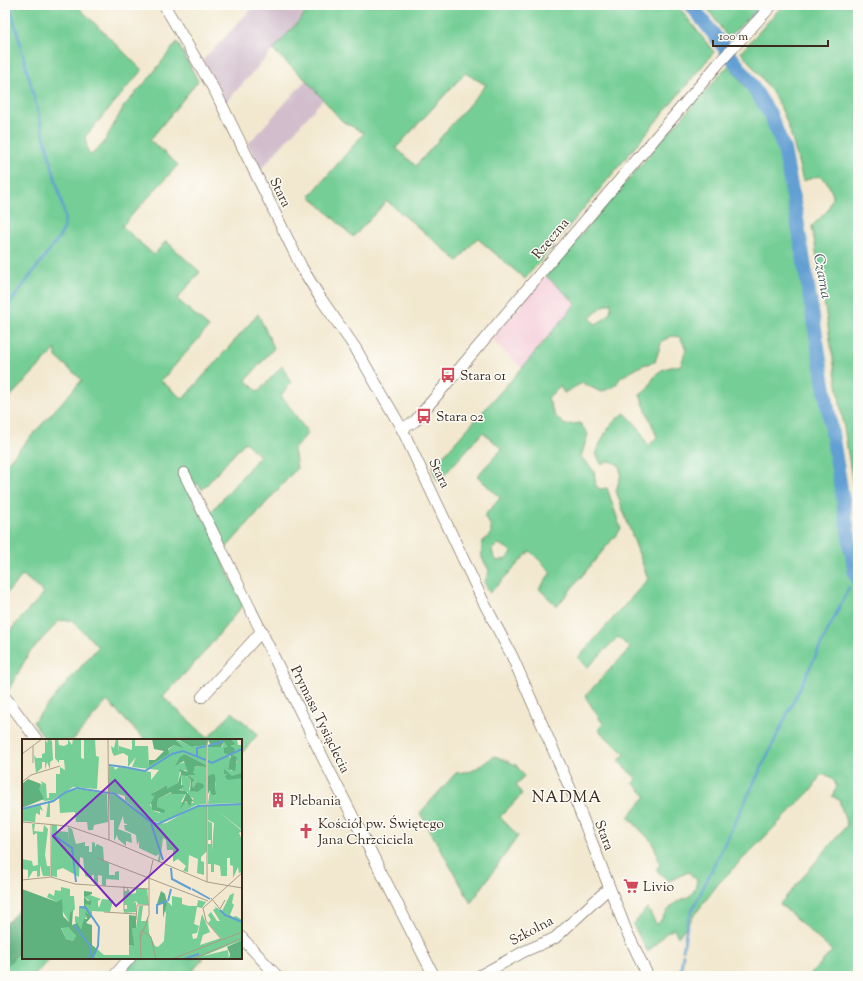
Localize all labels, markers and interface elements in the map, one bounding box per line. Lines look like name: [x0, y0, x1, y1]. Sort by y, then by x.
scale bar: [713, 22, 828, 48]
text: 100 m: [719, 28, 748, 46]
street label: Stara: [263, 175, 295, 212]
street label: Rzeczna: [528, 214, 575, 264]
water label: Czarna: [807, 252, 836, 301]
bus stop icon: Stara 01: [439, 366, 457, 384]
place label: Stara 01: [460, 367, 506, 387]
bus stop icon: Stara 02: [415, 407, 433, 425]
place label: Stara 02: [436, 408, 484, 428]
street label: Stara: [422, 456, 454, 493]
street label: Prymasa Tysiąclecia: [284, 663, 354, 778]
inset map: [22, 739, 242, 959]
district label: NADMA: [532, 787, 602, 810]
building icon: Plebania: [269, 791, 287, 809]
place label: Plebania: [290, 792, 341, 812]
place label: Kościół pw. Świętego Jana Chrzciciela: [317, 815, 444, 851]
street label: Stara: [588, 818, 618, 854]
church icon: Kościół pw. Świętego Jana Chrzciciela: [297, 822, 315, 840]
supermarket icon: Livio: [622, 877, 640, 895]
place label: Livio: [643, 878, 675, 898]
street label: Szkolna: [506, 912, 558, 952]

